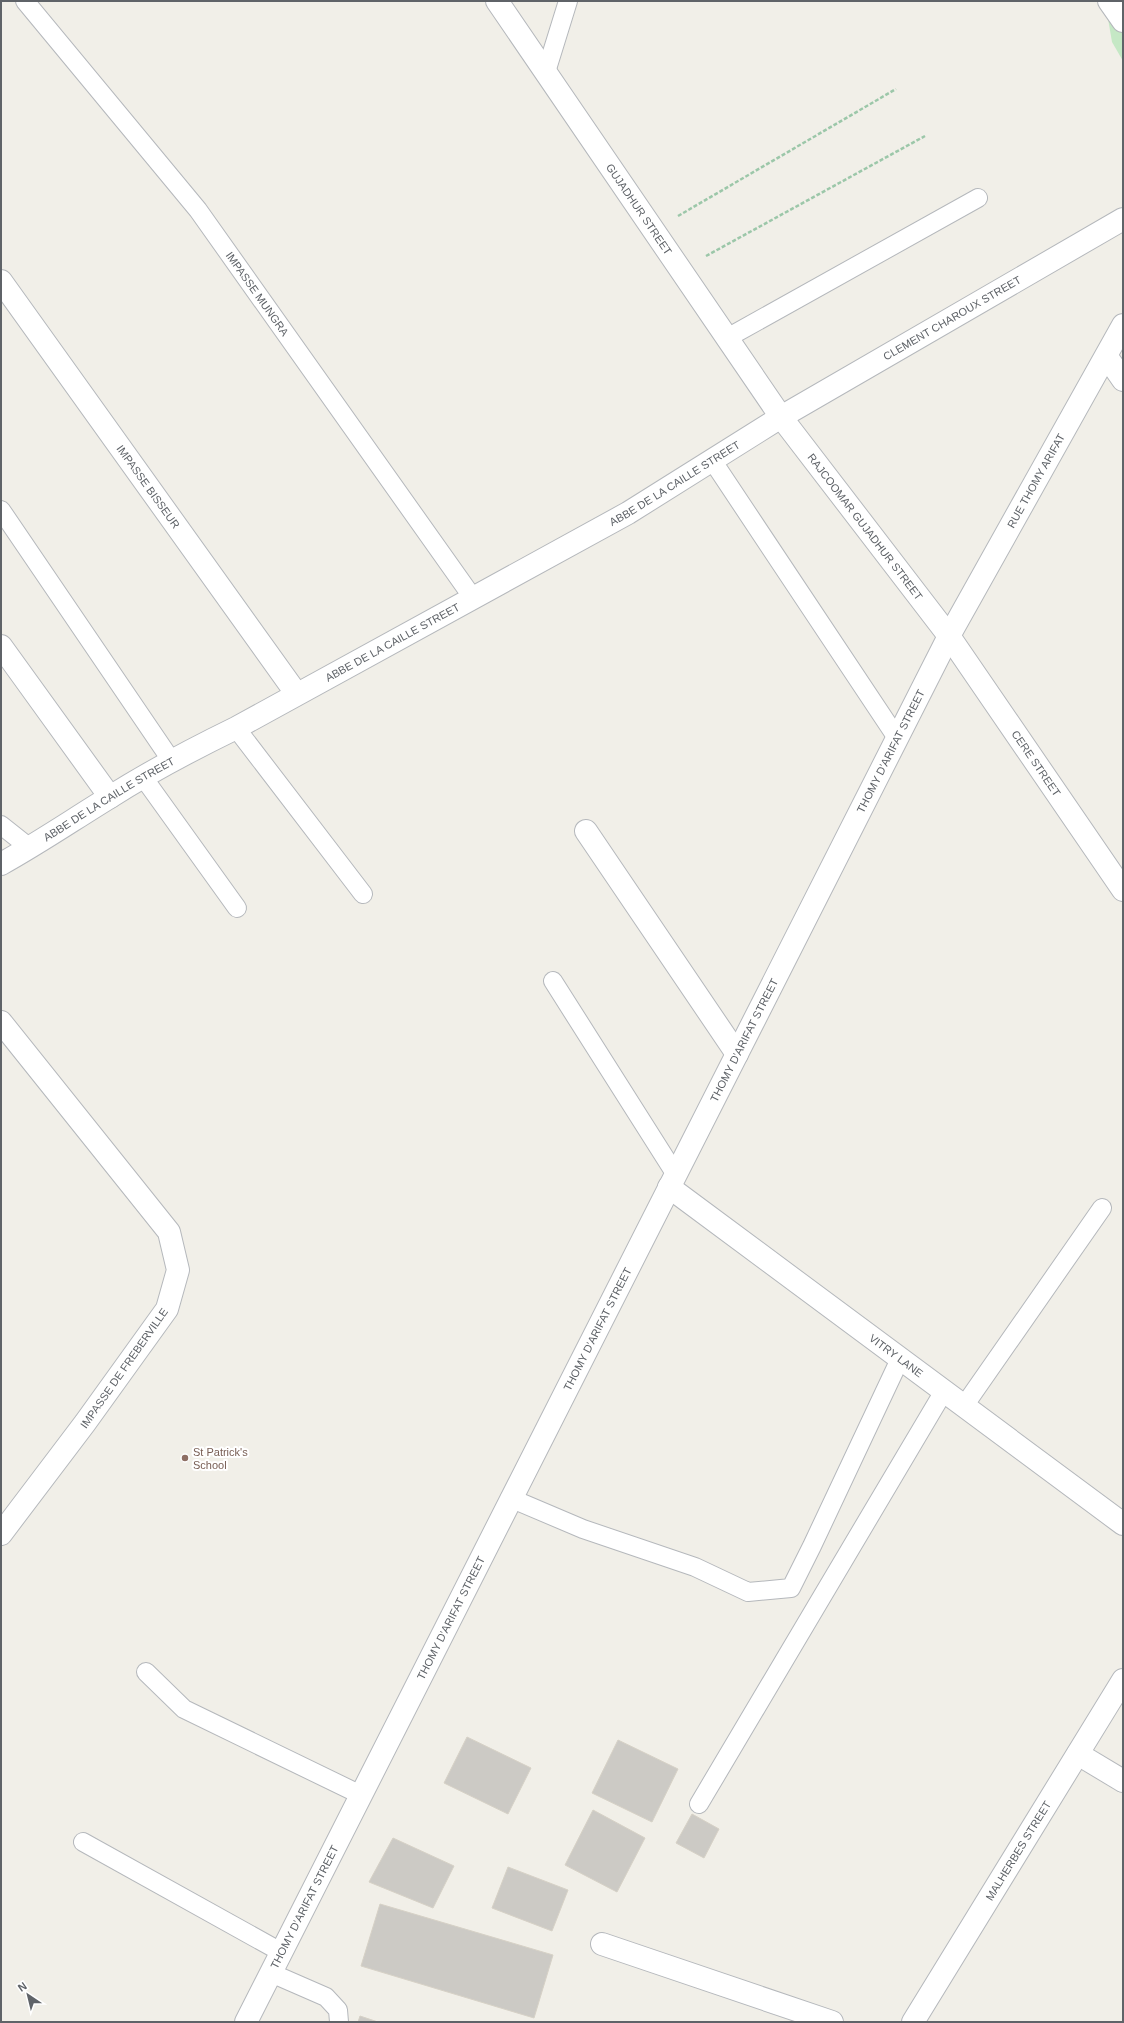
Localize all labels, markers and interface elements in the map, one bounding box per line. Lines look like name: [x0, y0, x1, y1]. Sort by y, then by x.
street label: GUJADHUR STREET: [604, 161, 675, 257]
street label: IMPASSE MUNGRA: [224, 249, 292, 339]
street label: CLEMENT CHAROUX STREET: [881, 273, 1023, 363]
street label: RUE THOMY ARIFAT: [1005, 431, 1067, 530]
street label: ABBE DE LA CAILLE STREET: [607, 438, 742, 528]
street label: IMPASSE BISSEUR: [114, 443, 182, 531]
street label: RAJCOOMAR GUJADHUR STREET: [805, 451, 925, 602]
street label: ABBE DE LA CAILLE STREET: [323, 601, 462, 684]
street label: THOMY D'ARIFAT STREET: [854, 687, 927, 815]
street label: CERE STREET: [1009, 728, 1063, 799]
street label: ABBE DE LA CAILLE STREET: [41, 754, 177, 843]
street label: THOMY D'ARIFAT STREET: [708, 976, 780, 1104]
street label: THOMY D'ARIFAT STREET: [561, 1265, 634, 1393]
street label: IMPASSE DE FREBERVILLE: [78, 1306, 170, 1430]
street label: VITRY LANE: [867, 1332, 925, 1380]
place label: St Patrick's School: [193, 1446, 248, 1471]
marker: St Patrick's School: [180, 1453, 190, 1463]
street label: THOMY D'ARIFAT STREET: [415, 1554, 487, 1682]
street label: MALHERBES STREET: [983, 1799, 1053, 1903]
street label: THOMY D'ARIFAT STREET: [268, 1843, 341, 1971]
north arrow: [8, 1975, 48, 2015]
text: N: [16, 1980, 29, 1994]

